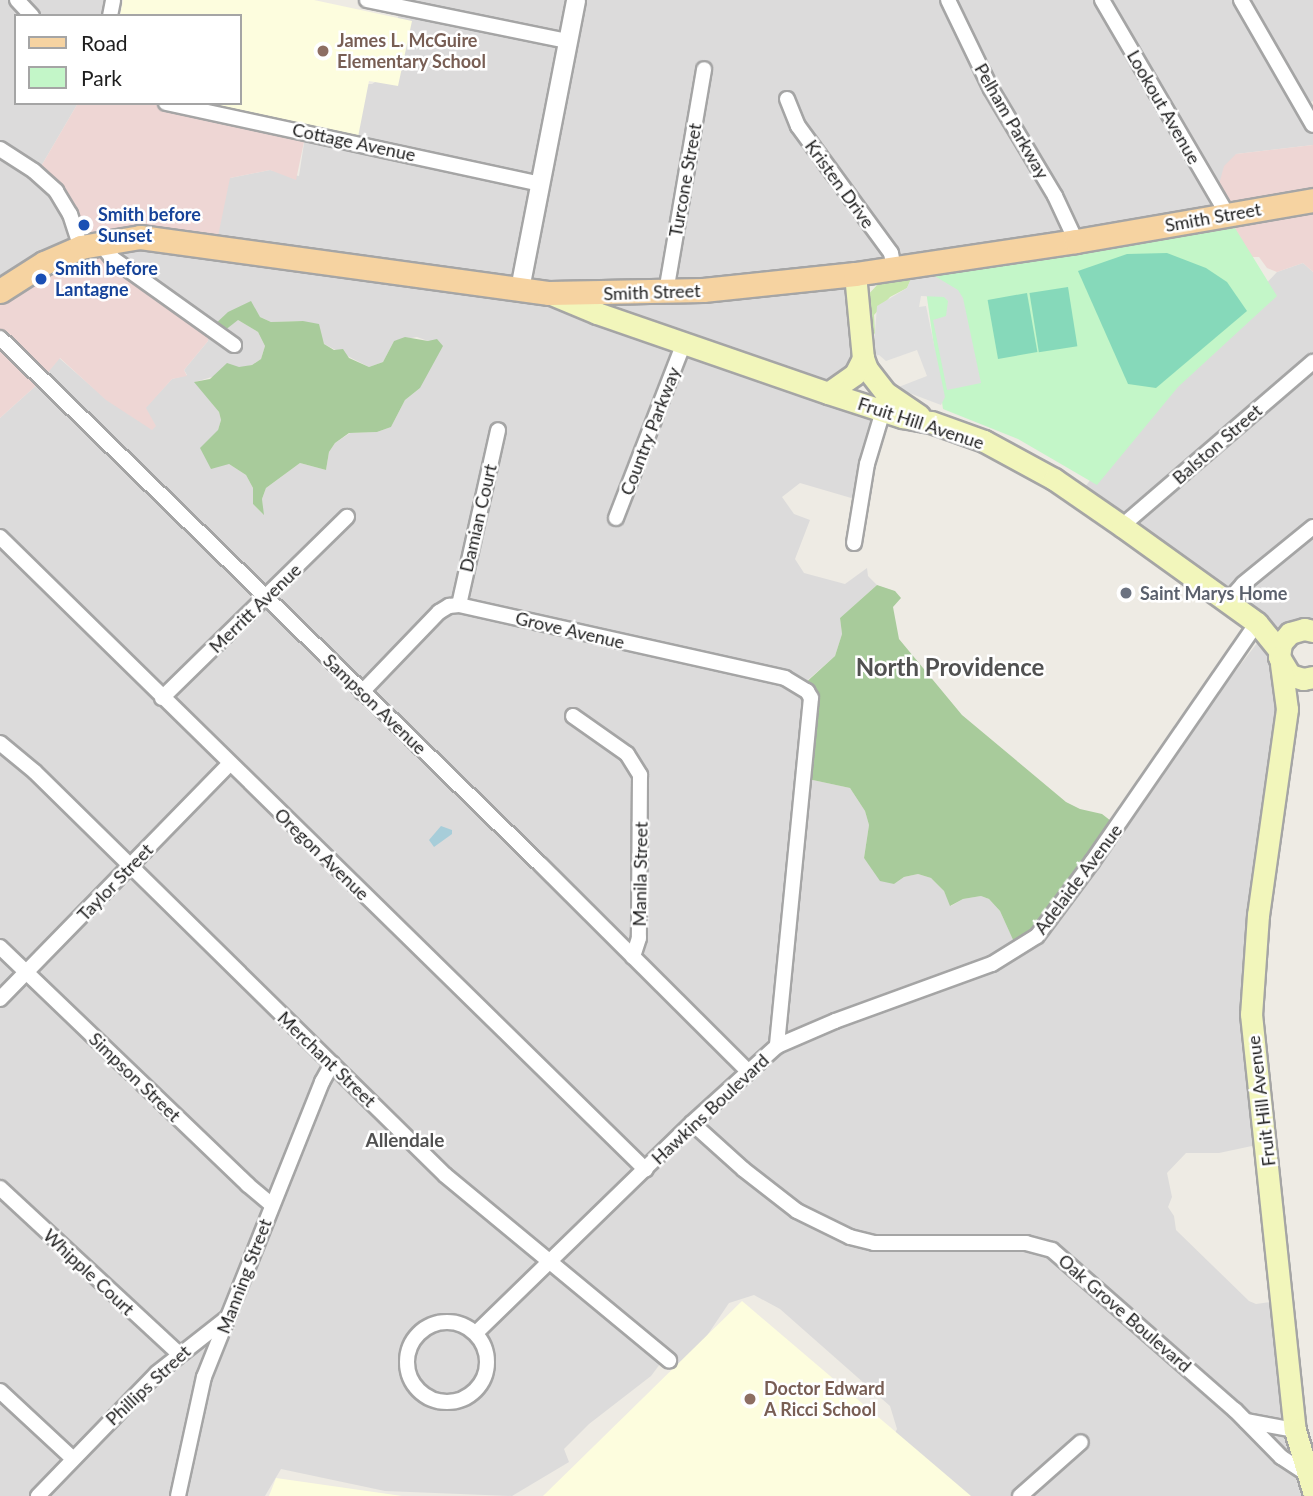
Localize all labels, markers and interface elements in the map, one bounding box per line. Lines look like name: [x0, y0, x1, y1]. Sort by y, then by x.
legend: [14, 14, 242, 105]
text: Road: [81, 30, 128, 55]
place label: James L. McGuire Elementary School: [337, 30, 486, 72]
marker: James L. McGuire Elementary School: [315, 43, 331, 59]
street label: Lookout Avenue: [1123, 46, 1205, 168]
street label: Pelham Parkway: [970, 59, 1054, 183]
text: Park: [81, 65, 122, 90]
street label: Cottage Avenue: [290, 118, 418, 166]
street label: Turcone Street: [664, 121, 706, 239]
street label: Kristen Drive: [801, 136, 879, 232]
street label: Smith Street: [1163, 198, 1263, 236]
place label: Smith before Sunset: [98, 204, 201, 246]
marker: Smith before Sunset: [76, 217, 92, 233]
place label: Smith before Lantagne: [55, 258, 158, 300]
marker: Smith before Lantagne: [33, 271, 49, 287]
street label: Smith Street: [603, 280, 701, 304]
street label: Country Parkway: [616, 364, 684, 498]
street label: Fruit Hill Avenue: [855, 392, 987, 454]
street label: Balston Street: [1168, 399, 1266, 489]
street label: Damian Court: [455, 462, 501, 574]
street label: Merritt Avenue: [204, 559, 306, 657]
place label: Saint Marys Home: [1140, 582, 1287, 604]
marker: Saint Marys Home: [1118, 585, 1134, 601]
street label: Grove Avenue: [513, 607, 627, 653]
street label: Sampson Avenue: [319, 649, 431, 759]
district label: North Providence: [856, 653, 1044, 681]
street label: Oregon Avenue: [270, 803, 374, 905]
street label: Adelaide Avenue: [1029, 819, 1127, 939]
street label: Manila Street: [628, 821, 652, 927]
street label: Taylor Street: [73, 839, 157, 925]
street label: Merchant Street: [273, 1007, 381, 1111]
street label: Simpson Street: [85, 1028, 185, 1126]
street label: Fruit Hill Avenue: [1242, 1034, 1280, 1168]
street label: Hawkins Boulevard: [647, 1049, 773, 1169]
district label: Allendale: [366, 1129, 444, 1151]
street label: Manning Street: [212, 1216, 276, 1336]
street label: Whipple Court: [39, 1224, 139, 1320]
street label: Oak Grove Boulevard: [1054, 1249, 1196, 1377]
street label: Phillips Street: [101, 1340, 195, 1430]
place label: Doctor Edward A Ricci School: [764, 1378, 885, 1420]
marker: Doctor Edward A Ricci School: [742, 1391, 758, 1407]

